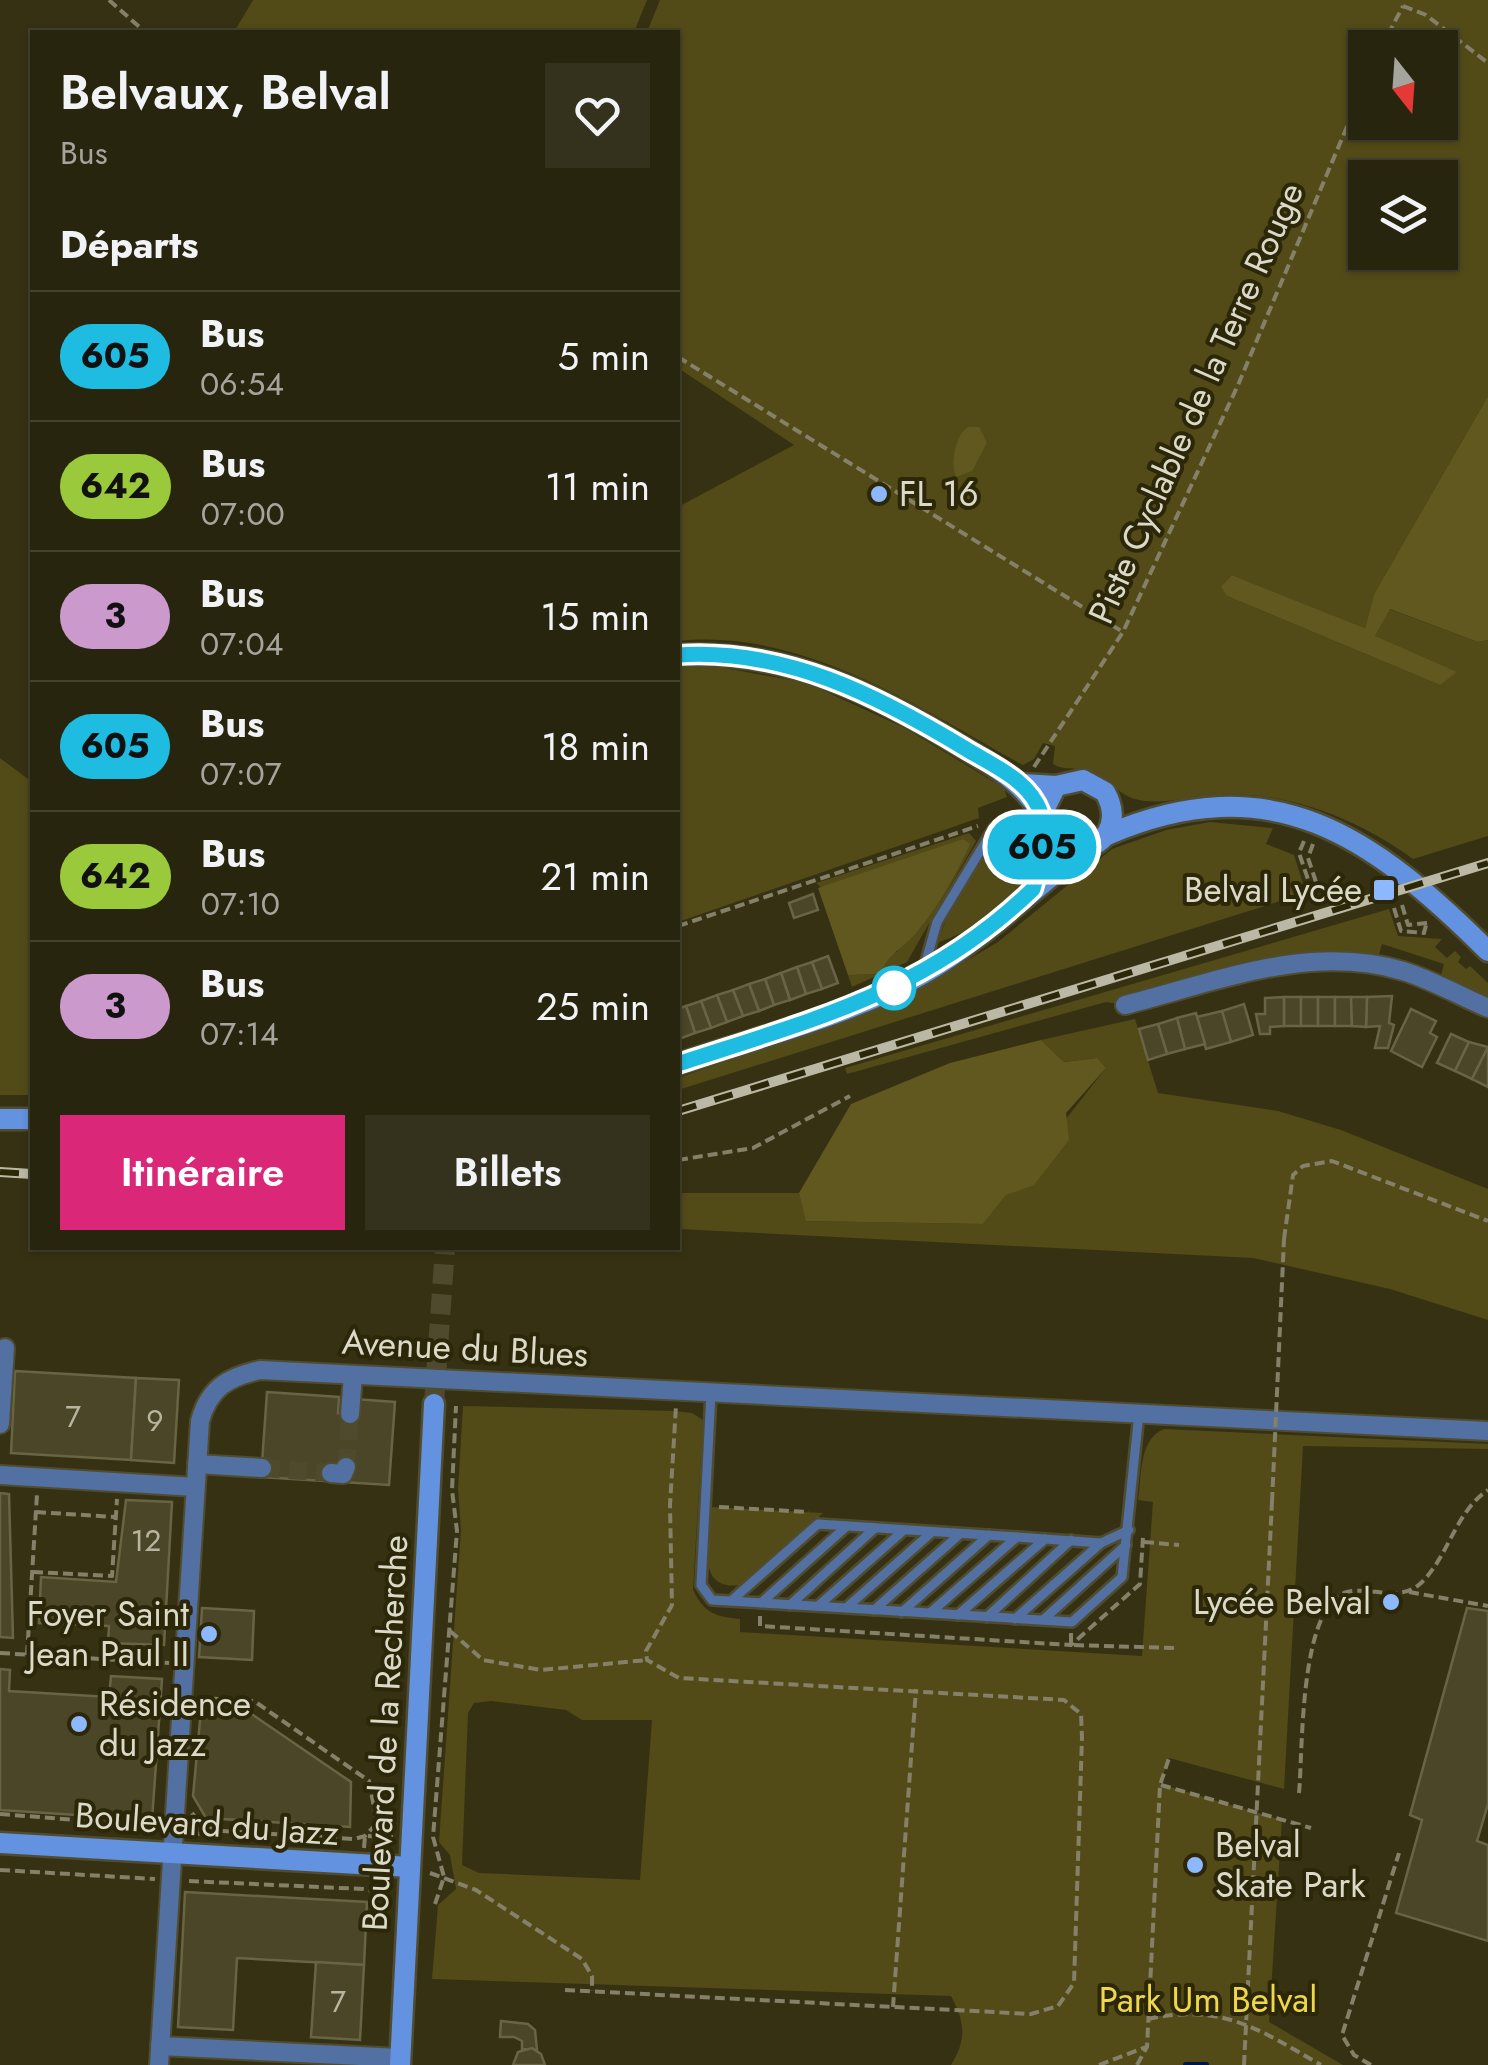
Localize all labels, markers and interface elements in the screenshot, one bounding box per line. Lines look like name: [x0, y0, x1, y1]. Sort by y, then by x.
north arrow: [1348, 30, 1458, 140]
map controls: [1348, 30, 1458, 270]
text: Belvaux, Belval: [60, 58, 391, 127]
button: heart: [545, 63, 650, 168]
text: Bus: [60, 130, 108, 176]
button: layers: [1348, 160, 1458, 270]
street label: Piste Cyclable de la Terre Rouge: [1076, 174, 1316, 632]
text: Départs: [60, 217, 199, 272]
text: Bus: [200, 306, 264, 361]
text: 5 min: [558, 329, 650, 384]
text: 605: [80, 331, 150, 381]
text: 06:54: [200, 361, 284, 407]
text: Bus: [201, 436, 265, 491]
text: 11 min: [545, 459, 650, 514]
text: 642: [80, 461, 151, 511]
place label: FL 16: [899, 469, 979, 519]
marker: FL 16: [868, 483, 890, 505]
text: 07:00: [201, 491, 285, 537]
text: Bus: [200, 566, 264, 621]
text: 15 min: [541, 589, 650, 644]
text: 3: [104, 591, 126, 641]
text: 07:04: [200, 621, 283, 667]
text: Bus: [200, 696, 264, 751]
text: 18 min: [541, 719, 650, 774]
text: 605: [80, 721, 150, 771]
text: 07:07: [200, 751, 282, 797]
line badge: 605: [984, 814, 1100, 880]
text: 605: [1007, 822, 1077, 872]
text: Bus: [201, 826, 265, 881]
text: 21 min: [540, 849, 650, 904]
text: 642: [80, 851, 151, 901]
place label: Belval Lycée: [1184, 865, 1362, 915]
marker: Belval Lycée: [1371, 877, 1397, 903]
text: 07:10: [201, 881, 280, 927]
text: Bus: [200, 956, 264, 1011]
unlabelled marker: [873, 967, 915, 1009]
text: 25 min: [536, 979, 650, 1034]
text: 3: [104, 981, 126, 1031]
text: 07:14: [200, 1011, 279, 1057]
button: Itinéraire: [60, 1115, 345, 1230]
button: Billets: [365, 1115, 650, 1230]
street label: Avenue du Blues: [341, 1317, 589, 1379]
house number: 7: [65, 1395, 81, 1438]
house number: 9: [146, 1399, 164, 1442]
house number: 12: [131, 1519, 161, 1562]
street label: Boulevard de la Recherche: [350, 1534, 420, 1932]
place label: Lycée Belval: [1193, 1577, 1371, 1627]
place label: Foyer Saint Jean Paul II: [24, 1589, 190, 1679]
marker: Lycée Belval: [1380, 1591, 1402, 1613]
marker: Foyer Saint Jean Paul II: [198, 1623, 220, 1645]
place label: Résidence du Jazz: [99, 1679, 251, 1769]
marker: Résidence du Jazz: [68, 1713, 90, 1735]
street label: Boulevard du Jazz: [73, 1790, 341, 1858]
place label: Belval Skate Park: [1215, 1820, 1366, 1910]
marker: Belval Skate Park: [1184, 1854, 1206, 1876]
park label: Park Um Belval: [1099, 1975, 1317, 2025]
house number: 7: [330, 1980, 346, 2023]

